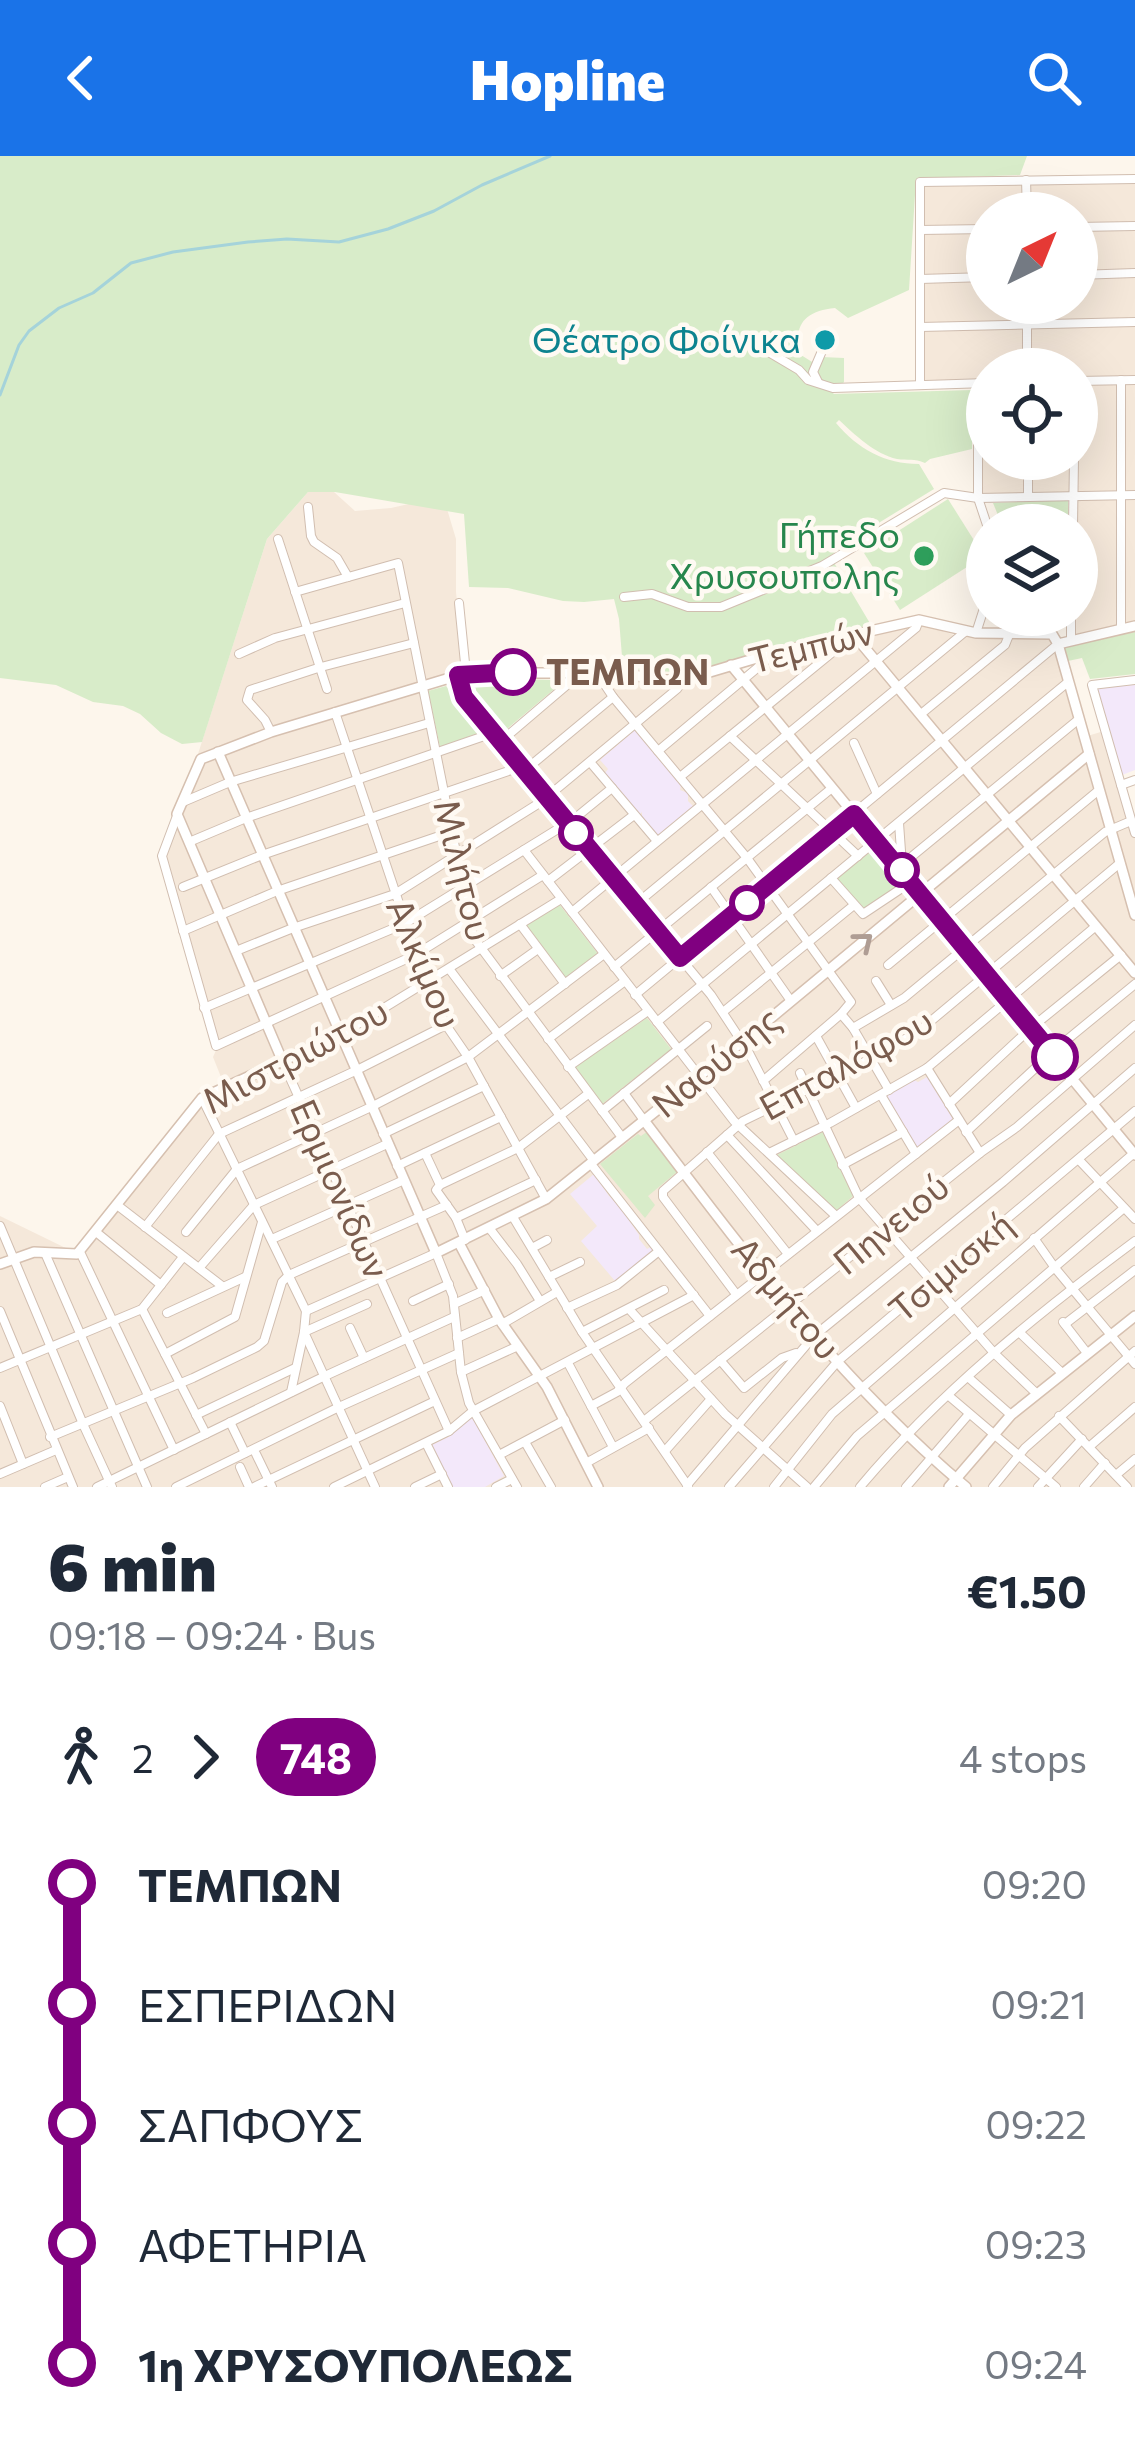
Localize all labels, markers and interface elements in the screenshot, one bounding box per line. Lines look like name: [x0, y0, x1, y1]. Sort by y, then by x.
icon: back: [48, 45, 114, 111]
text: Hopline: [470, 45, 665, 111]
icon: search: [1021, 45, 1087, 111]
north arrow: [966, 192, 1098, 324]
map controls: [966, 192, 1098, 636]
place label: Θέατρο Φοίνικα: [532, 316, 801, 360]
marker: Θέατρο Φοίνικα: [812, 327, 838, 353]
button: locate: [966, 348, 1098, 480]
button: layers: [966, 504, 1098, 636]
place label: Γήπεδο Χρυσουπολης: [669, 511, 900, 596]
marker: Γήπεδο Χρυσουπολης: [911, 543, 937, 569]
street label: Τεμπών: [744, 607, 877, 681]
place label: ΤΕΜΠΏΝ: [546, 648, 709, 692]
marker: ΤΕΜΠΏΝ: [491, 650, 535, 694]
street label: Μιλήτου: [426, 794, 504, 945]
unlabelled marker: [560, 817, 592, 849]
unlabelled marker: [886, 854, 918, 886]
unlabelled marker: [731, 887, 763, 919]
street label: Αλκίμου: [379, 891, 473, 1034]
one-way arrow: [850, 933, 872, 955]
street label: Μιστριώτου: [194, 987, 394, 1121]
street label: Ναούσης: [642, 996, 788, 1125]
street label: Επταλόφου: [751, 997, 939, 1128]
unlabelled marker: [1033, 1035, 1077, 1079]
street label: Ερμιονίδων: [283, 1092, 401, 1284]
street label: Πηνειού: [823, 1163, 956, 1282]
street label: Τσιμισκή: [879, 1201, 1021, 1330]
street label: Αδμήτου: [724, 1227, 851, 1367]
text: 6 min: [48, 1524, 217, 1605]
text: €1.50: [967, 1562, 1087, 1617]
text: 09:18 – 09:24 · Bus: [48, 1610, 376, 1658]
icon: walk: [48, 1724, 114, 1790]
icon: forward: [172, 1724, 238, 1790]
text: 748: [280, 1731, 352, 1783]
text: 2: [132, 1733, 154, 1781]
text: 4 stops: [959, 1733, 1087, 1781]
text: ΤΕΜΠΏΝ: [138, 1856, 342, 1911]
text: 09:20: [982, 1859, 1087, 1907]
text: ΕΣΠΕΡΙΔΩΝ: [138, 1976, 398, 2031]
text: 09:21: [990, 1979, 1087, 2027]
text: ΣΑΠΦΟΥΣ: [138, 2096, 363, 2151]
text: 09:22: [985, 2099, 1087, 2147]
text: ΑΦΕΤΗΡΙΑ: [138, 2216, 367, 2271]
text: 09:23: [985, 2219, 1087, 2267]
text: 1η ΧΡΥΣΟΥΠΟΛΕΩΣ: [138, 2336, 573, 2391]
text: 09:24: [984, 2339, 1087, 2387]

